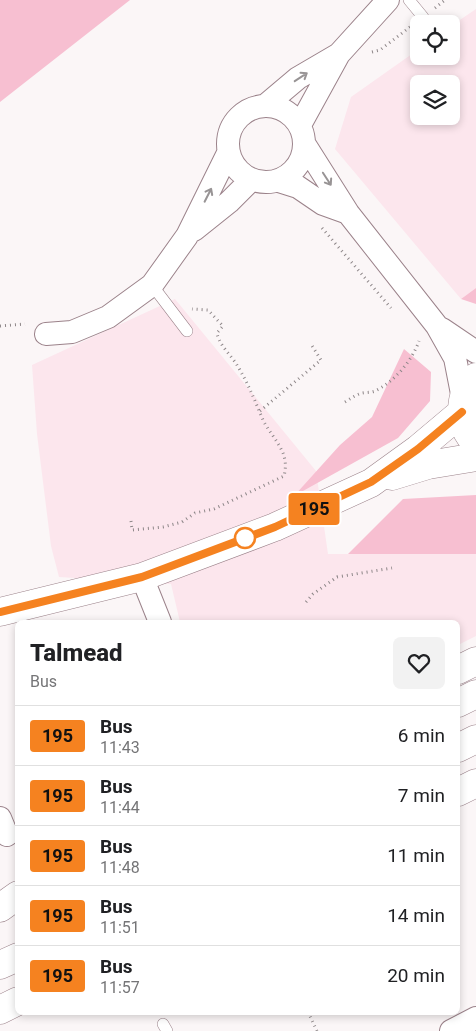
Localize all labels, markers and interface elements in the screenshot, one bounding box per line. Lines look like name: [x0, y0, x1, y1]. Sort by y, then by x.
map controls: [410, 15, 460, 125]
button: locate: [410, 15, 460, 65]
one-way arrow: [293, 72, 307, 82]
button: layers: [410, 75, 460, 125]
one-way arrow: [322, 172, 332, 186]
one-way arrow: [203, 187, 213, 202]
line badge: 195: [285, 493, 343, 525]
text: 195: [299, 498, 329, 519]
unlabelled marker: [234, 527, 256, 549]
button: heart: [393, 637, 445, 689]
text: Talmead: [30, 639, 122, 667]
text: Bus: [30, 672, 57, 691]
text: Bus: [100, 715, 133, 738]
text: 6 min: [398, 724, 445, 747]
text: 195: [42, 725, 73, 746]
text: 11:43: [100, 738, 140, 757]
text: Bus: [100, 775, 133, 798]
text: 7 min: [398, 784, 445, 807]
text: 195: [42, 785, 73, 806]
text: 11:44: [100, 798, 140, 817]
text: Bus: [100, 835, 133, 858]
text: 11 min: [387, 844, 445, 867]
text: 195: [42, 845, 73, 866]
text: 11:48: [100, 858, 140, 877]
text: Bus: [100, 895, 133, 918]
text: 14 min: [387, 904, 445, 927]
text: 195: [42, 905, 73, 926]
text: 11:51: [100, 918, 140, 937]
text: Bus: [100, 955, 133, 978]
text: 20 min: [387, 964, 445, 987]
text: 195: [42, 965, 73, 986]
text: 11:57: [100, 978, 140, 997]

